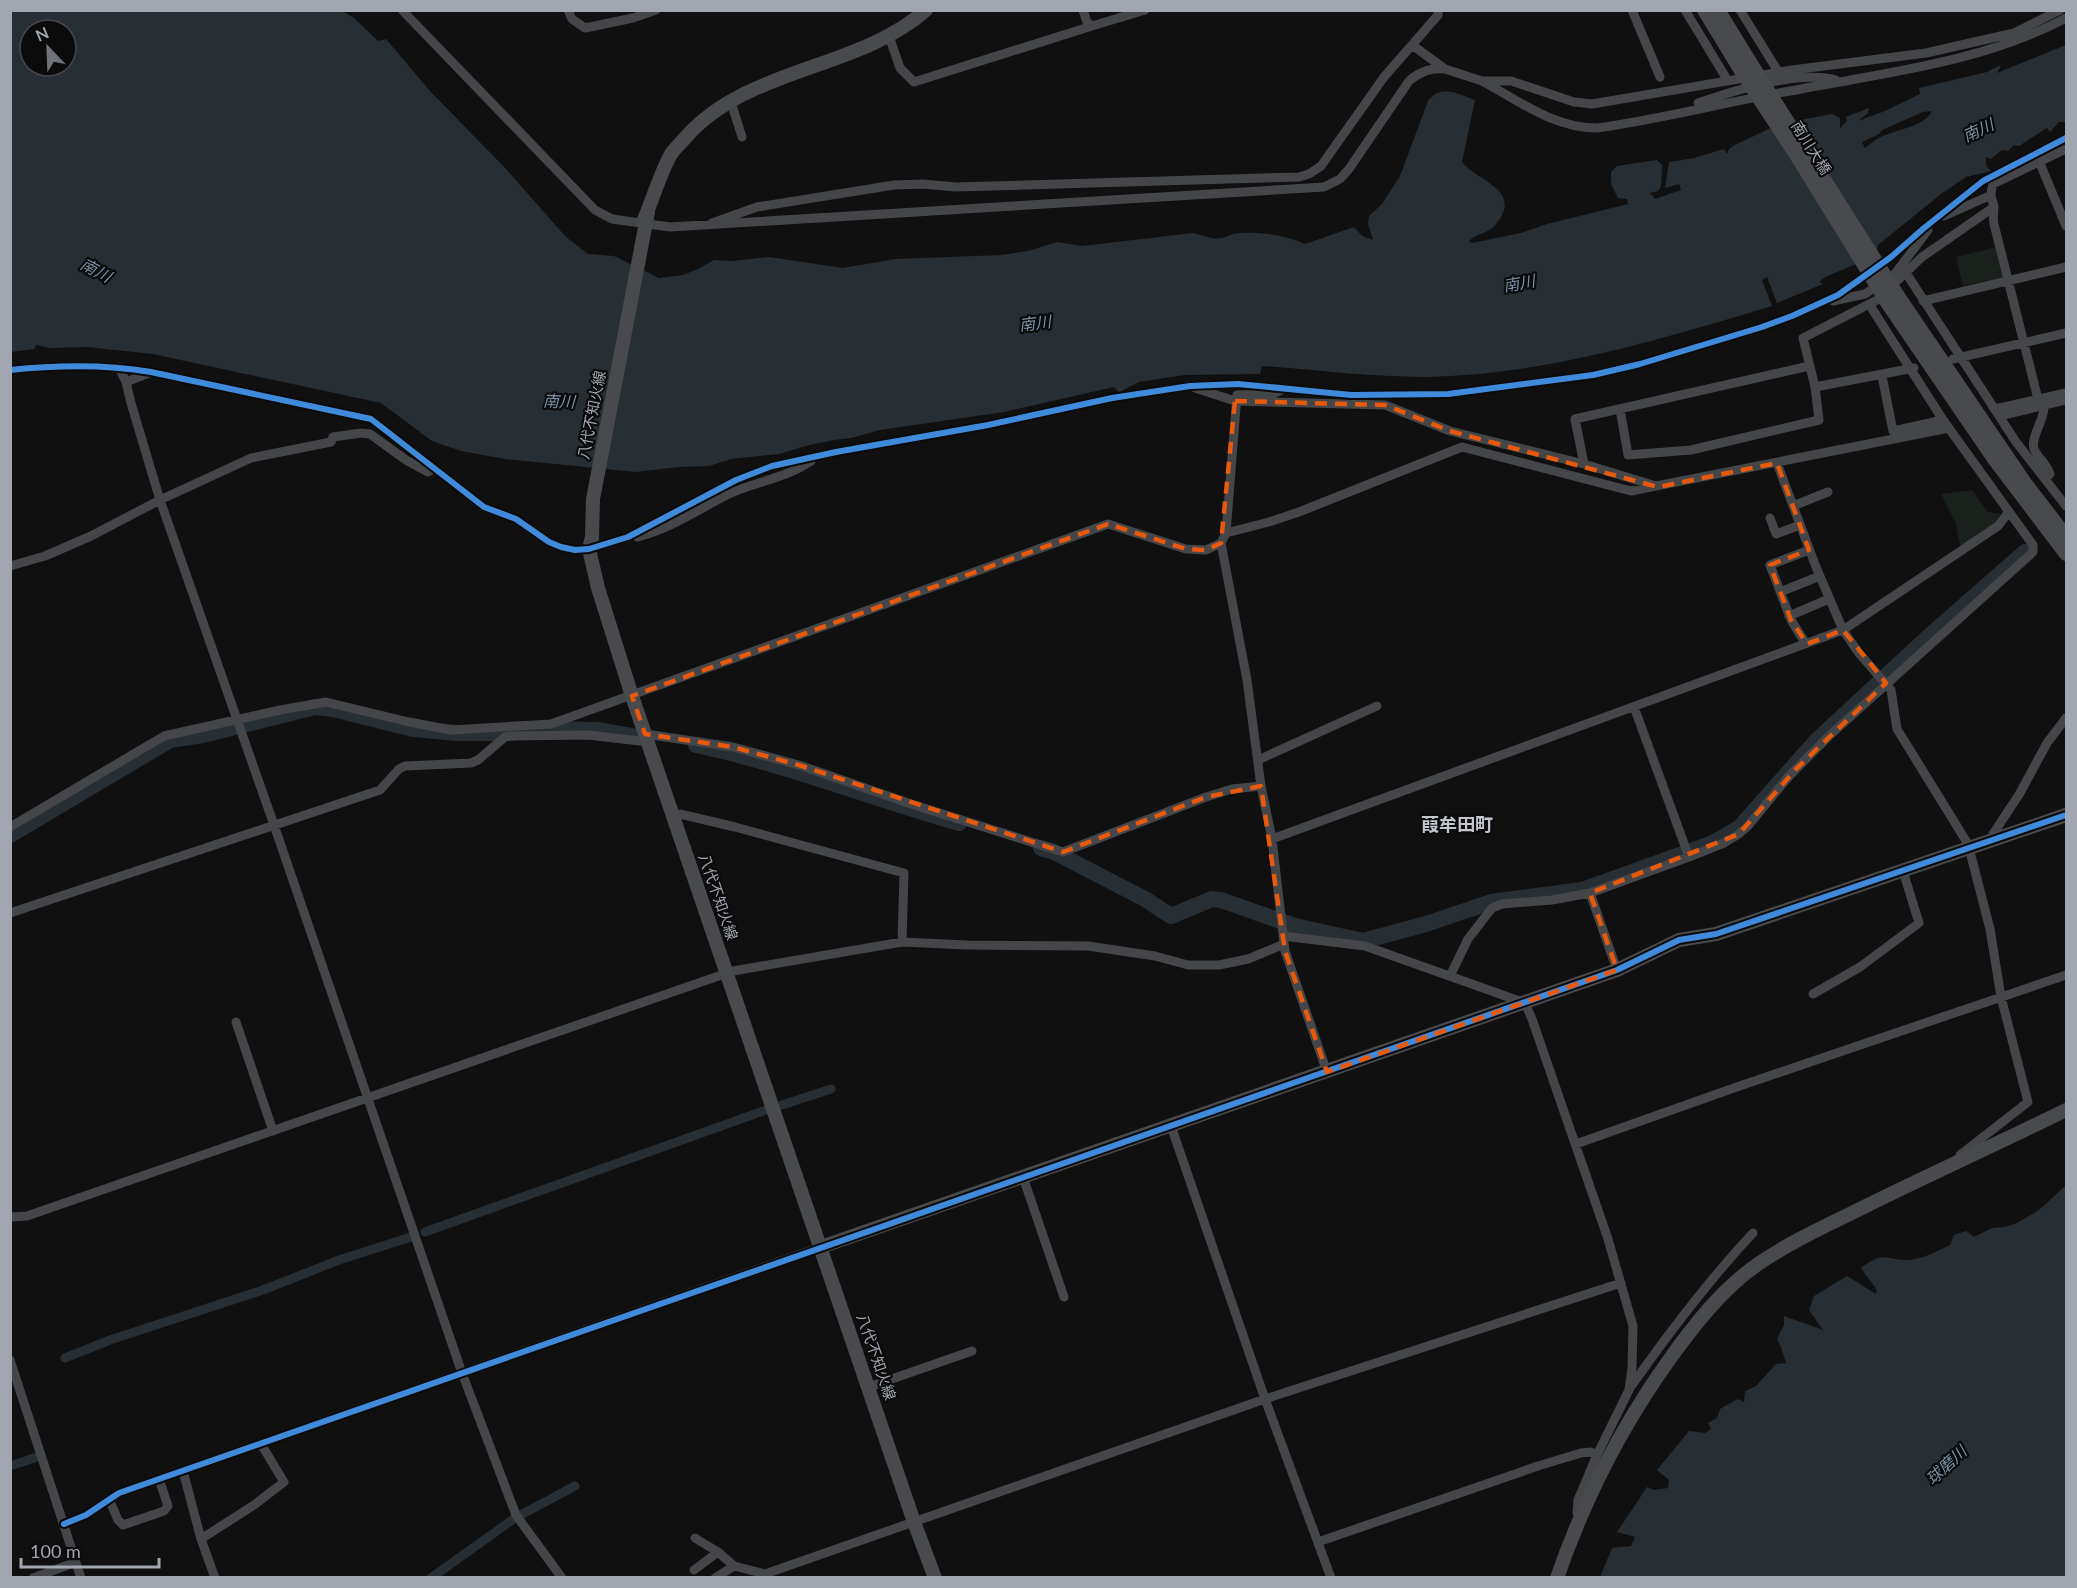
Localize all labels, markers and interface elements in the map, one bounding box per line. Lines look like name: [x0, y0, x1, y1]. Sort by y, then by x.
north arrow: [18, 18, 78, 78]
text: N: [33, 23, 51, 45]
water label: 南川: [1959, 113, 1998, 145]
street label: 南川大橋: [1788, 117, 1835, 178]
water label: 南川: [78, 254, 117, 286]
water label: 南川: [1501, 270, 1538, 295]
water label: 南川: [1018, 311, 1054, 334]
street label: 八代不知火線: [574, 369, 608, 461]
water label: 南川: [543, 390, 577, 411]
district label: 葭牟田町: [1421, 813, 1493, 835]
street label: 八代不知火線: [696, 851, 742, 942]
street label: 八代不知火線: [854, 1311, 900, 1402]
water label: 球磨川: [1922, 1440, 1971, 1488]
scale bar: [21, 1531, 159, 1569]
text: 100 m: [30, 1540, 81, 1562]

